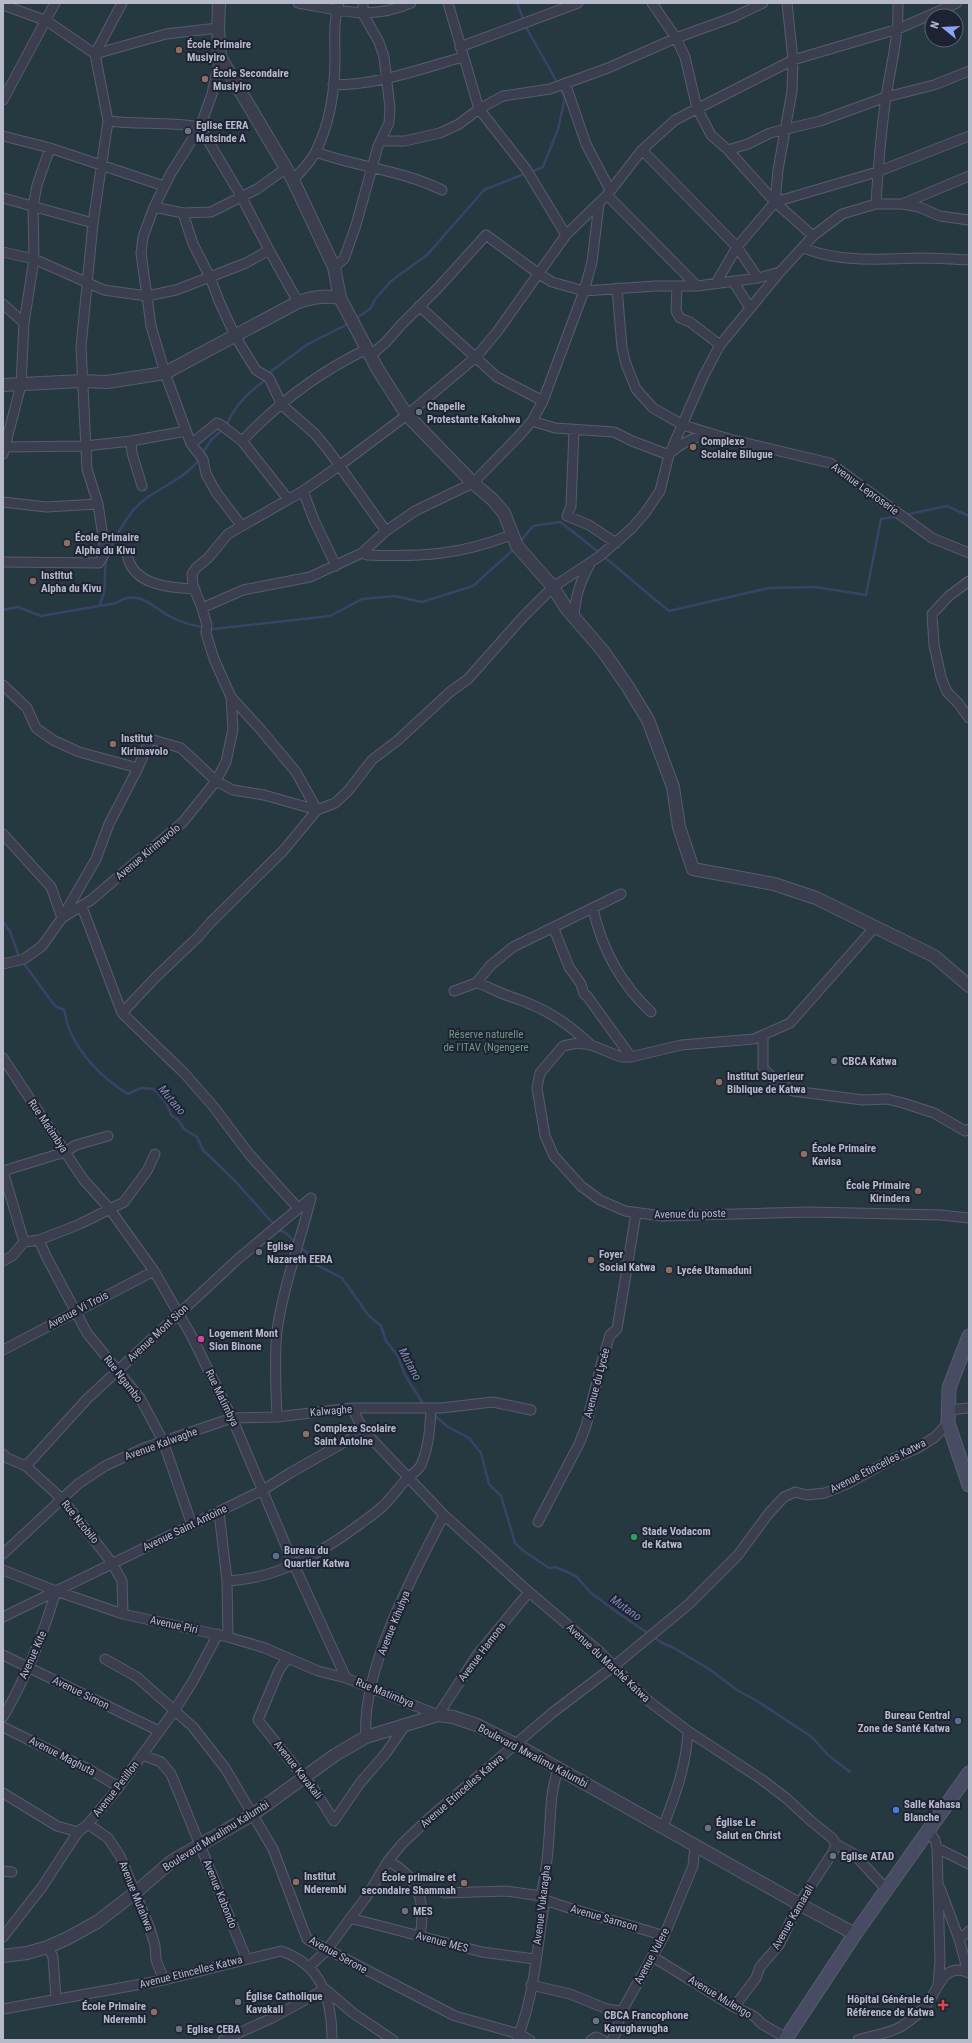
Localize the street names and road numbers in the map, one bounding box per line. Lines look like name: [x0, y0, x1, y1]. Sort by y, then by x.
street label: Avenue Leproserie: [829, 460, 901, 518]
street label: Avenue Kirimavolo: [113, 821, 183, 883]
street label: Rue Matimbya: [25, 1097, 71, 1155]
street label: Avenue du poste: [654, 1207, 726, 1221]
street label: Avenue Vi Trois: [45, 1289, 111, 1331]
street label: Avenue Mont Sion: [125, 1302, 191, 1364]
street label: Avenue du Lycée: [581, 1347, 613, 1419]
street label: Rue Ngambo: [101, 1353, 146, 1405]
street label: Rue Matimbya: [203, 1367, 241, 1429]
street label: Kalwaghe: [309, 1403, 353, 1419]
street label: Avenue Kalwaghe: [123, 1425, 199, 1463]
street label: Avenue Etincelles Katwa: [828, 1436, 928, 1496]
street label: Rue Nzobilo: [59, 1498, 102, 1547]
street label: Avenue Saint Antoine: [141, 1502, 229, 1554]
street label: Avenue Kihuhya: [375, 1589, 413, 1657]
street label: Avenue Piri: [149, 1614, 199, 1636]
street label: Avenue Hamona: [456, 1620, 508, 1684]
street label: Avenue du Marché Katwa: [564, 1621, 652, 1705]
street label: Avenue Kite: [17, 1629, 49, 1681]
street label: Avenue Simon: [50, 1674, 112, 1712]
street label: Rue Matimbya: [354, 1675, 416, 1711]
street label: Boulevard Mwalimu Kalumbi: [476, 1721, 590, 1791]
street label: Avenue Maghuta: [27, 1734, 97, 1778]
street label: Avenue Kavakali: [271, 1738, 325, 1802]
street label: Avenue Etincelles Katwa: [418, 1751, 506, 1831]
street label: Avenue Petillon: [90, 1759, 142, 1819]
street label: Boulevard Mwalimu Kalumbi: [160, 1798, 272, 1874]
street label: Avenue Kabondo: [200, 1858, 240, 1931]
street label: Avenue Mutahwa: [116, 1859, 156, 1933]
street label: Avenue Vukaragha: [531, 1864, 553, 1946]
street label: Avenue Kamarali: [769, 1882, 817, 1952]
street label: Avenue Samson: [569, 1902, 639, 1934]
street label: Avenue Vulere: [632, 1926, 672, 1986]
street label: Avenue MES: [414, 1929, 470, 1955]
street label: Avenue Serone: [307, 1934, 369, 1976]
street label: Avenue Etincelles Katwa: [138, 1953, 244, 1991]
street label: Avenue Mulengo: [686, 1973, 755, 2021]

